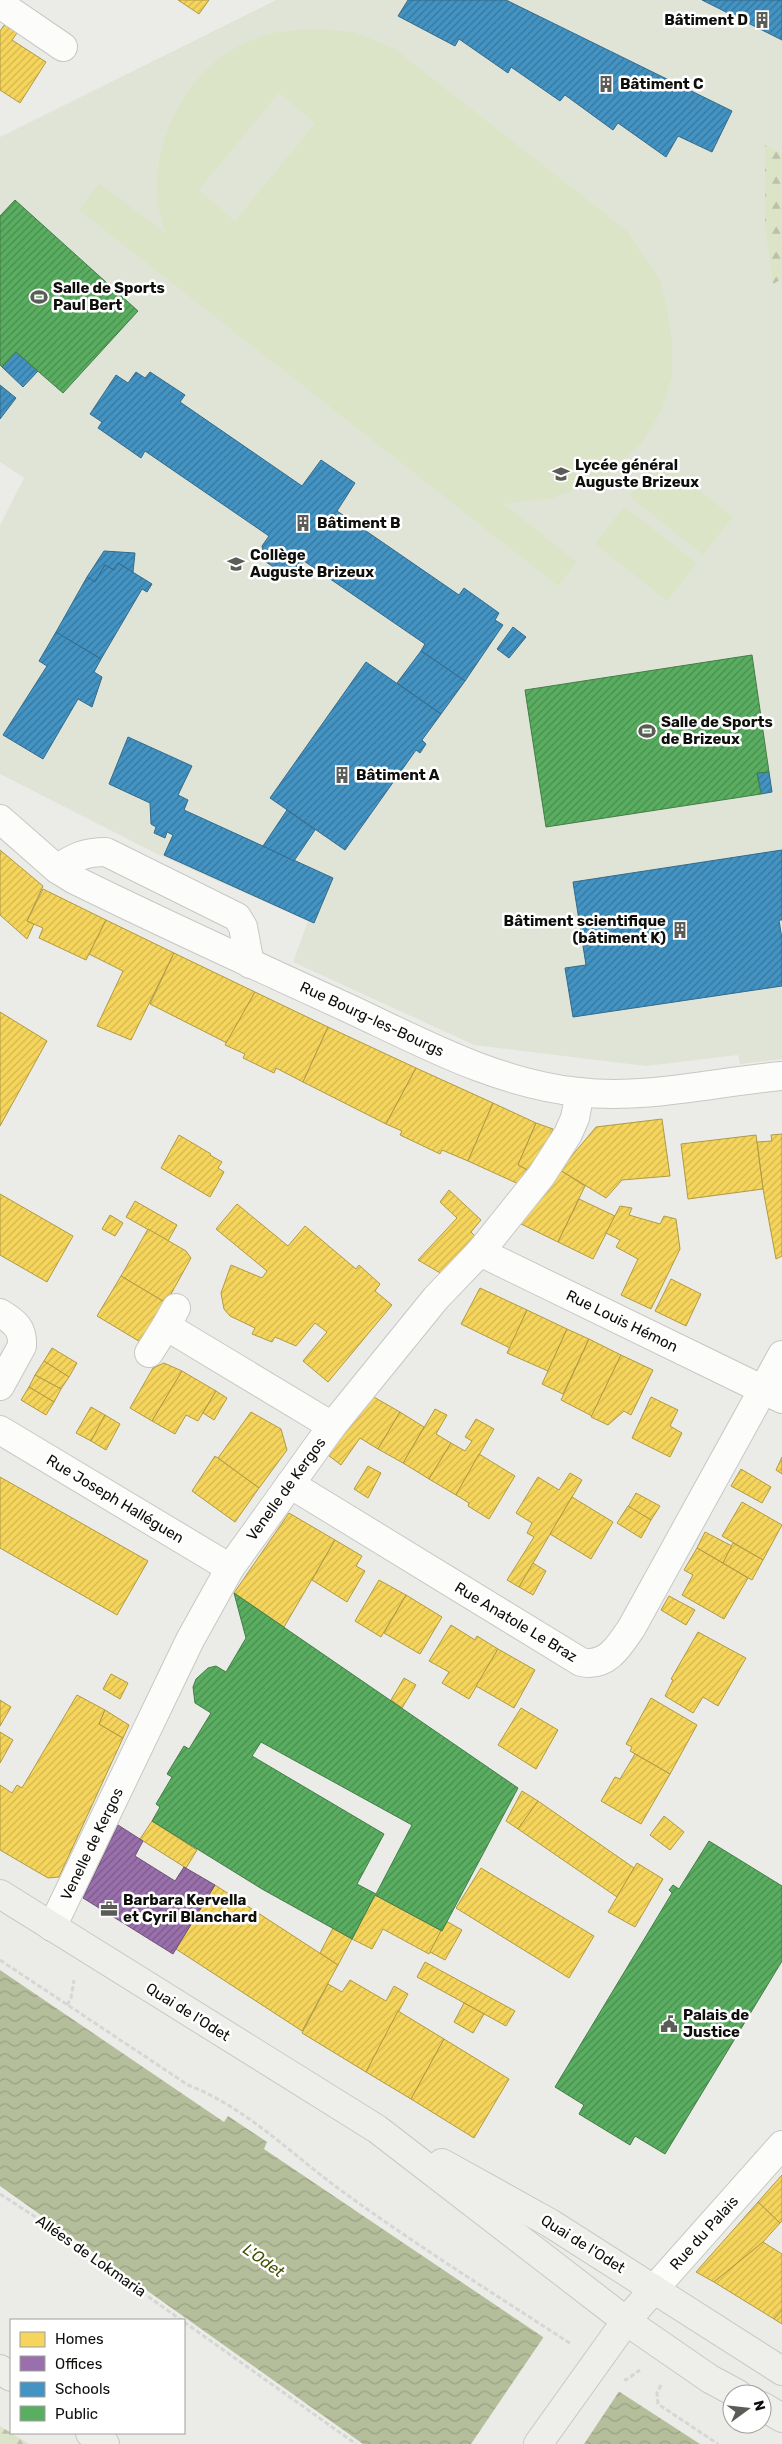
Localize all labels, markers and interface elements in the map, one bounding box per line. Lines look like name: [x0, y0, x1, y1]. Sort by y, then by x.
building icon: Bâtiment D: [752, 10, 772, 30]
place label: Bâtiment D: [664, 11, 748, 29]
building icon: Bâtiment C: [596, 74, 616, 94]
place label: Bâtiment C: [620, 75, 704, 93]
place label: Salle de Sports Paul Bert: [53, 279, 165, 314]
sports icon: Salle de Sports Paul Bert: [29, 287, 49, 307]
place label: Lycée général Auguste Brizeux: [575, 456, 699, 491]
school or university icon: Lycée général Auguste Brizeux: [551, 464, 571, 484]
building icon: Bâtiment B: [293, 513, 313, 533]
place label: Bâtiment B: [317, 514, 401, 532]
place label: Collège Auguste Brizeux: [250, 546, 374, 581]
school or university icon: Collège Auguste Brizeux: [226, 554, 246, 574]
place label: Salle de Sports de Brizeux: [661, 713, 773, 748]
sports icon: Salle de Sports de Brizeux: [637, 721, 657, 741]
building icon: Bâtiment A: [332, 765, 352, 785]
place label: Bâtiment A: [356, 766, 440, 784]
place label: Bâtiment scientifique (bâtiment K): [504, 912, 666, 947]
building icon: Bâtiment scientifique (bâtiment K): [670, 920, 690, 940]
street label: Rue Bourg-les-Bourgs: [297, 978, 447, 1060]
street label: Rue Louis Hémon: [563, 1286, 681, 1356]
street label: Venelle de Kergos: [243, 1434, 330, 1544]
street label: Rue Joseph Halléguen: [43, 1451, 187, 1547]
street label: Rue Anatole Le Braz: [451, 1578, 581, 1666]
street label: Venelle de Kergos: [57, 1784, 127, 1903]
place label: Barbara Kervella et Cyril Blanchard: [123, 1891, 257, 1926]
office icon: Barbara Kervella et Cyril Blanchard: [99, 1899, 119, 1919]
street label: Quai de l'Odet: [143, 1979, 234, 2045]
place label: Palais de Justice: [683, 2006, 749, 2041]
public building icon: Palais de Justice: [659, 2014, 679, 2034]
street label: Rue du Palais: [666, 2192, 742, 2274]
street label: Allées de Lokmaria: [32, 2211, 150, 2301]
street label: Quai de l'Odet: [538, 2211, 629, 2277]
water label: L'Odet: [239, 2239, 289, 2282]
legend: [10, 2319, 185, 2434]
text: Homes: [55, 2330, 104, 2348]
text: Offices: [55, 2355, 103, 2373]
text: Schools: [55, 2380, 111, 2398]
north arrow: [722, 2384, 772, 2434]
text: N: [750, 2399, 769, 2413]
text: Public: [55, 2405, 98, 2423]

